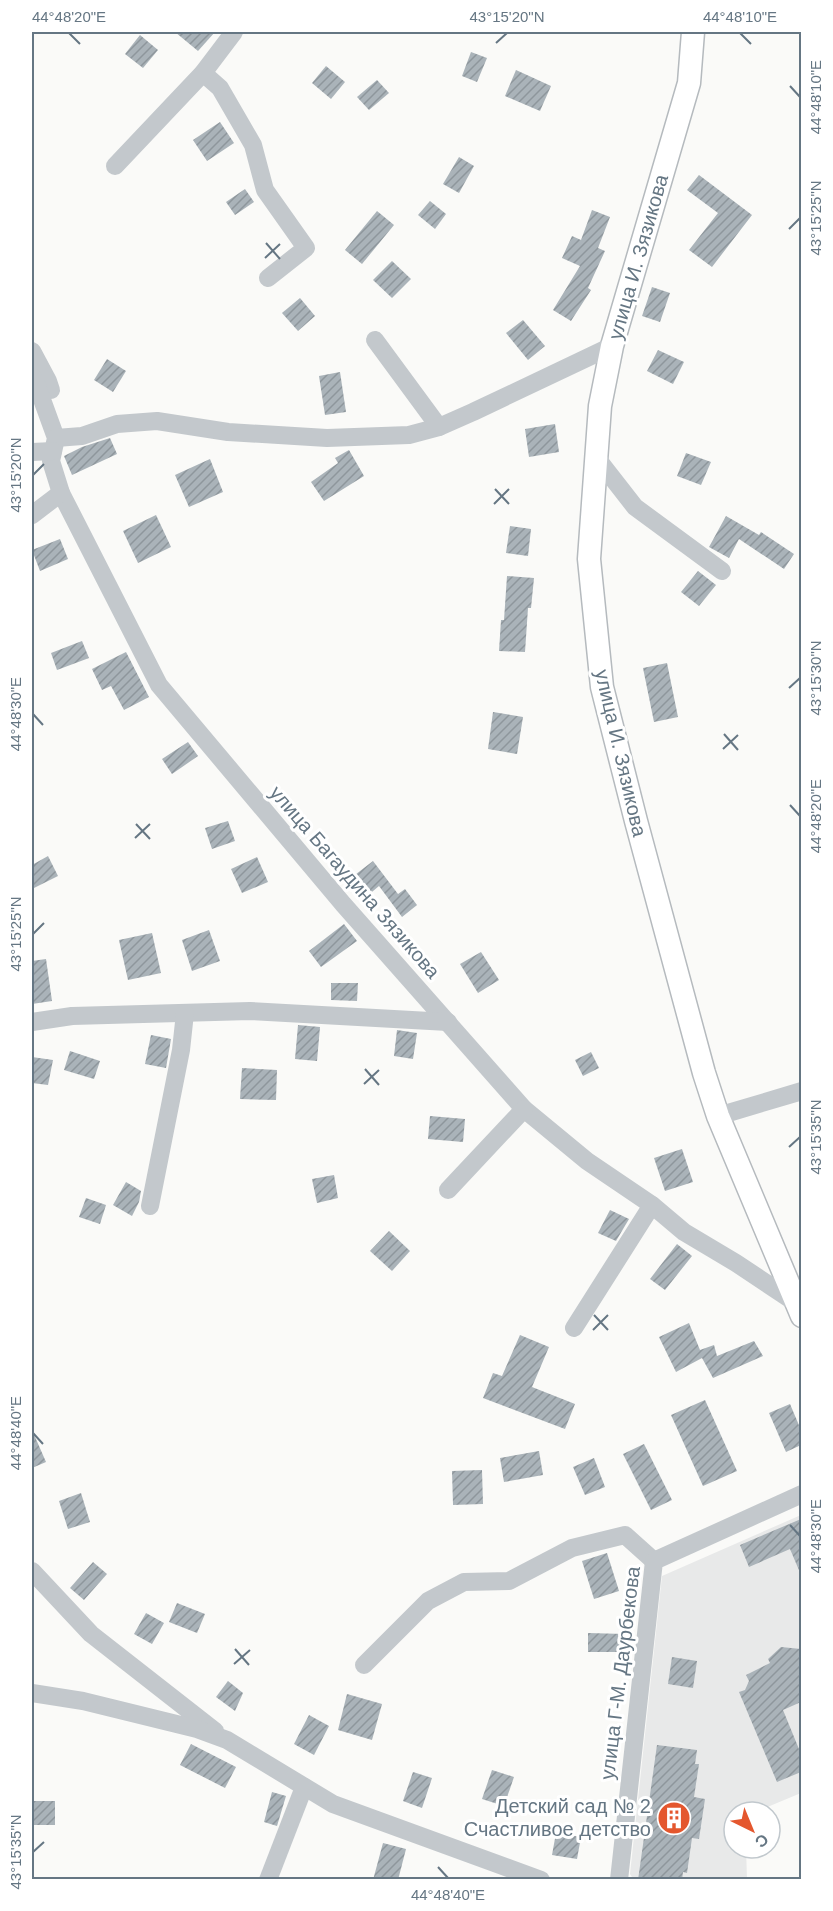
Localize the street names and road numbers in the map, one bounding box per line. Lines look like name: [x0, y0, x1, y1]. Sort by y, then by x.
street label: улица И. Зязикова: [604, 171, 672, 342]
street label: улица И. Зязикова: [591, 667, 651, 840]
street label: улица Багаудина Зязикова: [266, 781, 445, 983]
street label: улица Г-М. Даурбекова: [596, 1564, 644, 1781]

